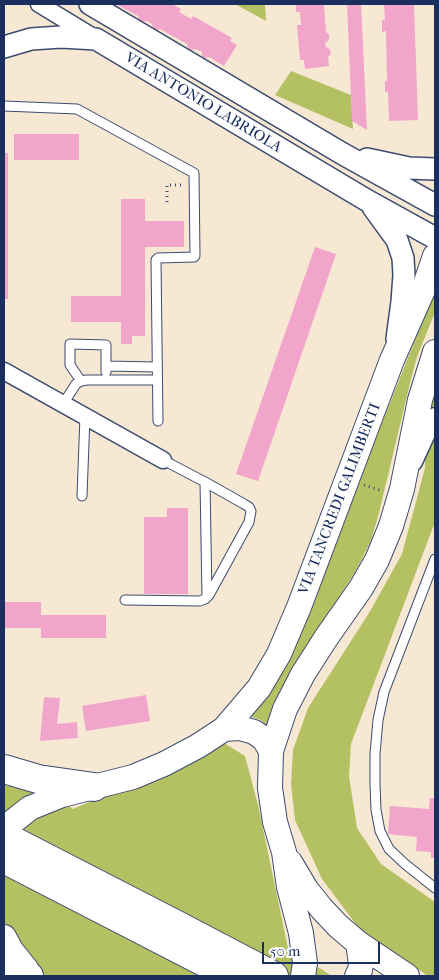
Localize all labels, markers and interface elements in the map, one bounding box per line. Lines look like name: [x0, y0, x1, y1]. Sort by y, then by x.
street label: VIA ANTONIO LABRIOLA: [121, 49, 285, 157]
street label: VIA TANCREDI GALIMBERTI: [295, 401, 385, 597]
scale bar: [264, 932, 382, 964]
text: 50 m: [270, 942, 300, 960]

